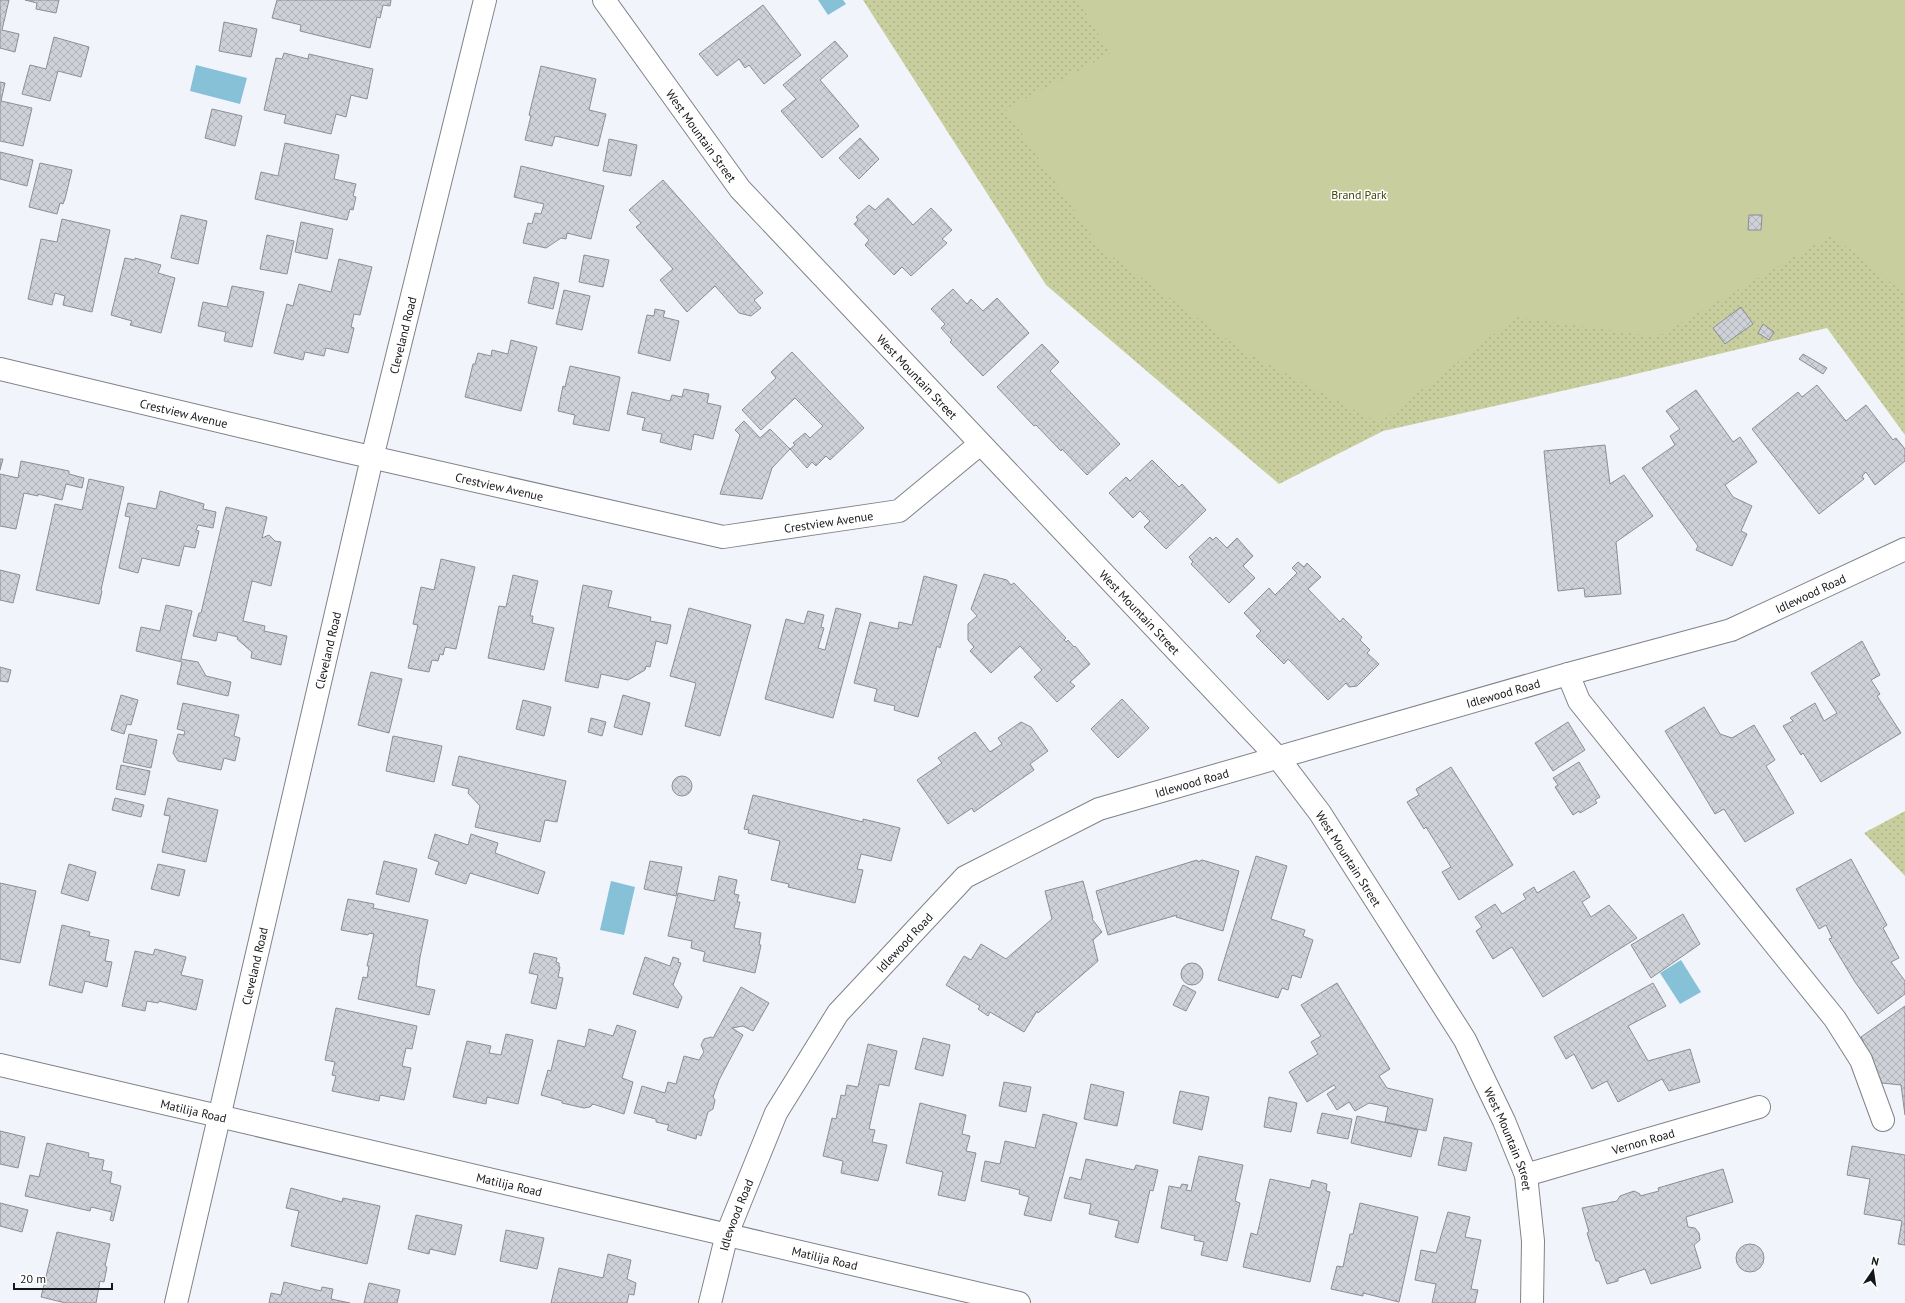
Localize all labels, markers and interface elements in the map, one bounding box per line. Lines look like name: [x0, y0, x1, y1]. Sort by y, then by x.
street label: West Mountain Street: [663, 86, 740, 185]
park label: Brand Park: [1331, 187, 1387, 202]
street label: Cleveland Road: [386, 295, 419, 375]
street label: West Mountain Street: [874, 331, 961, 422]
street label: Crestview Avenue: [138, 395, 229, 431]
street label: Crestview Avenue: [454, 469, 545, 503]
street label: Crestview Avenue: [783, 507, 874, 535]
street label: West Mountain Street: [1097, 567, 1183, 657]
street label: Idlewood Road: [1773, 570, 1848, 616]
street label: Cleveland Road: [311, 610, 344, 691]
street label: Idlewood Road: [1464, 675, 1542, 710]
street label: Idlewood Road: [1153, 765, 1230, 800]
street label: West Mountain Street: [1313, 808, 1385, 909]
street label: Idlewood Road: [873, 909, 935, 975]
street label: Cleveland Road: [238, 926, 270, 1006]
street label: West Mountain Street: [1481, 1085, 1535, 1191]
street label: Matilija Road: [159, 1095, 228, 1125]
street label: Vernon Road: [1609, 1125, 1676, 1157]
street label: Matilija Road: [475, 1169, 544, 1199]
street label: Idlewood Road: [716, 1176, 756, 1252]
street label: Matilija Road: [790, 1243, 859, 1273]
north arrow: [1853, 1251, 1893, 1291]
text: N: [1870, 1254, 1880, 1269]
scale bar: [14, 1265, 112, 1291]
text: 20 m: [20, 1271, 46, 1286]

